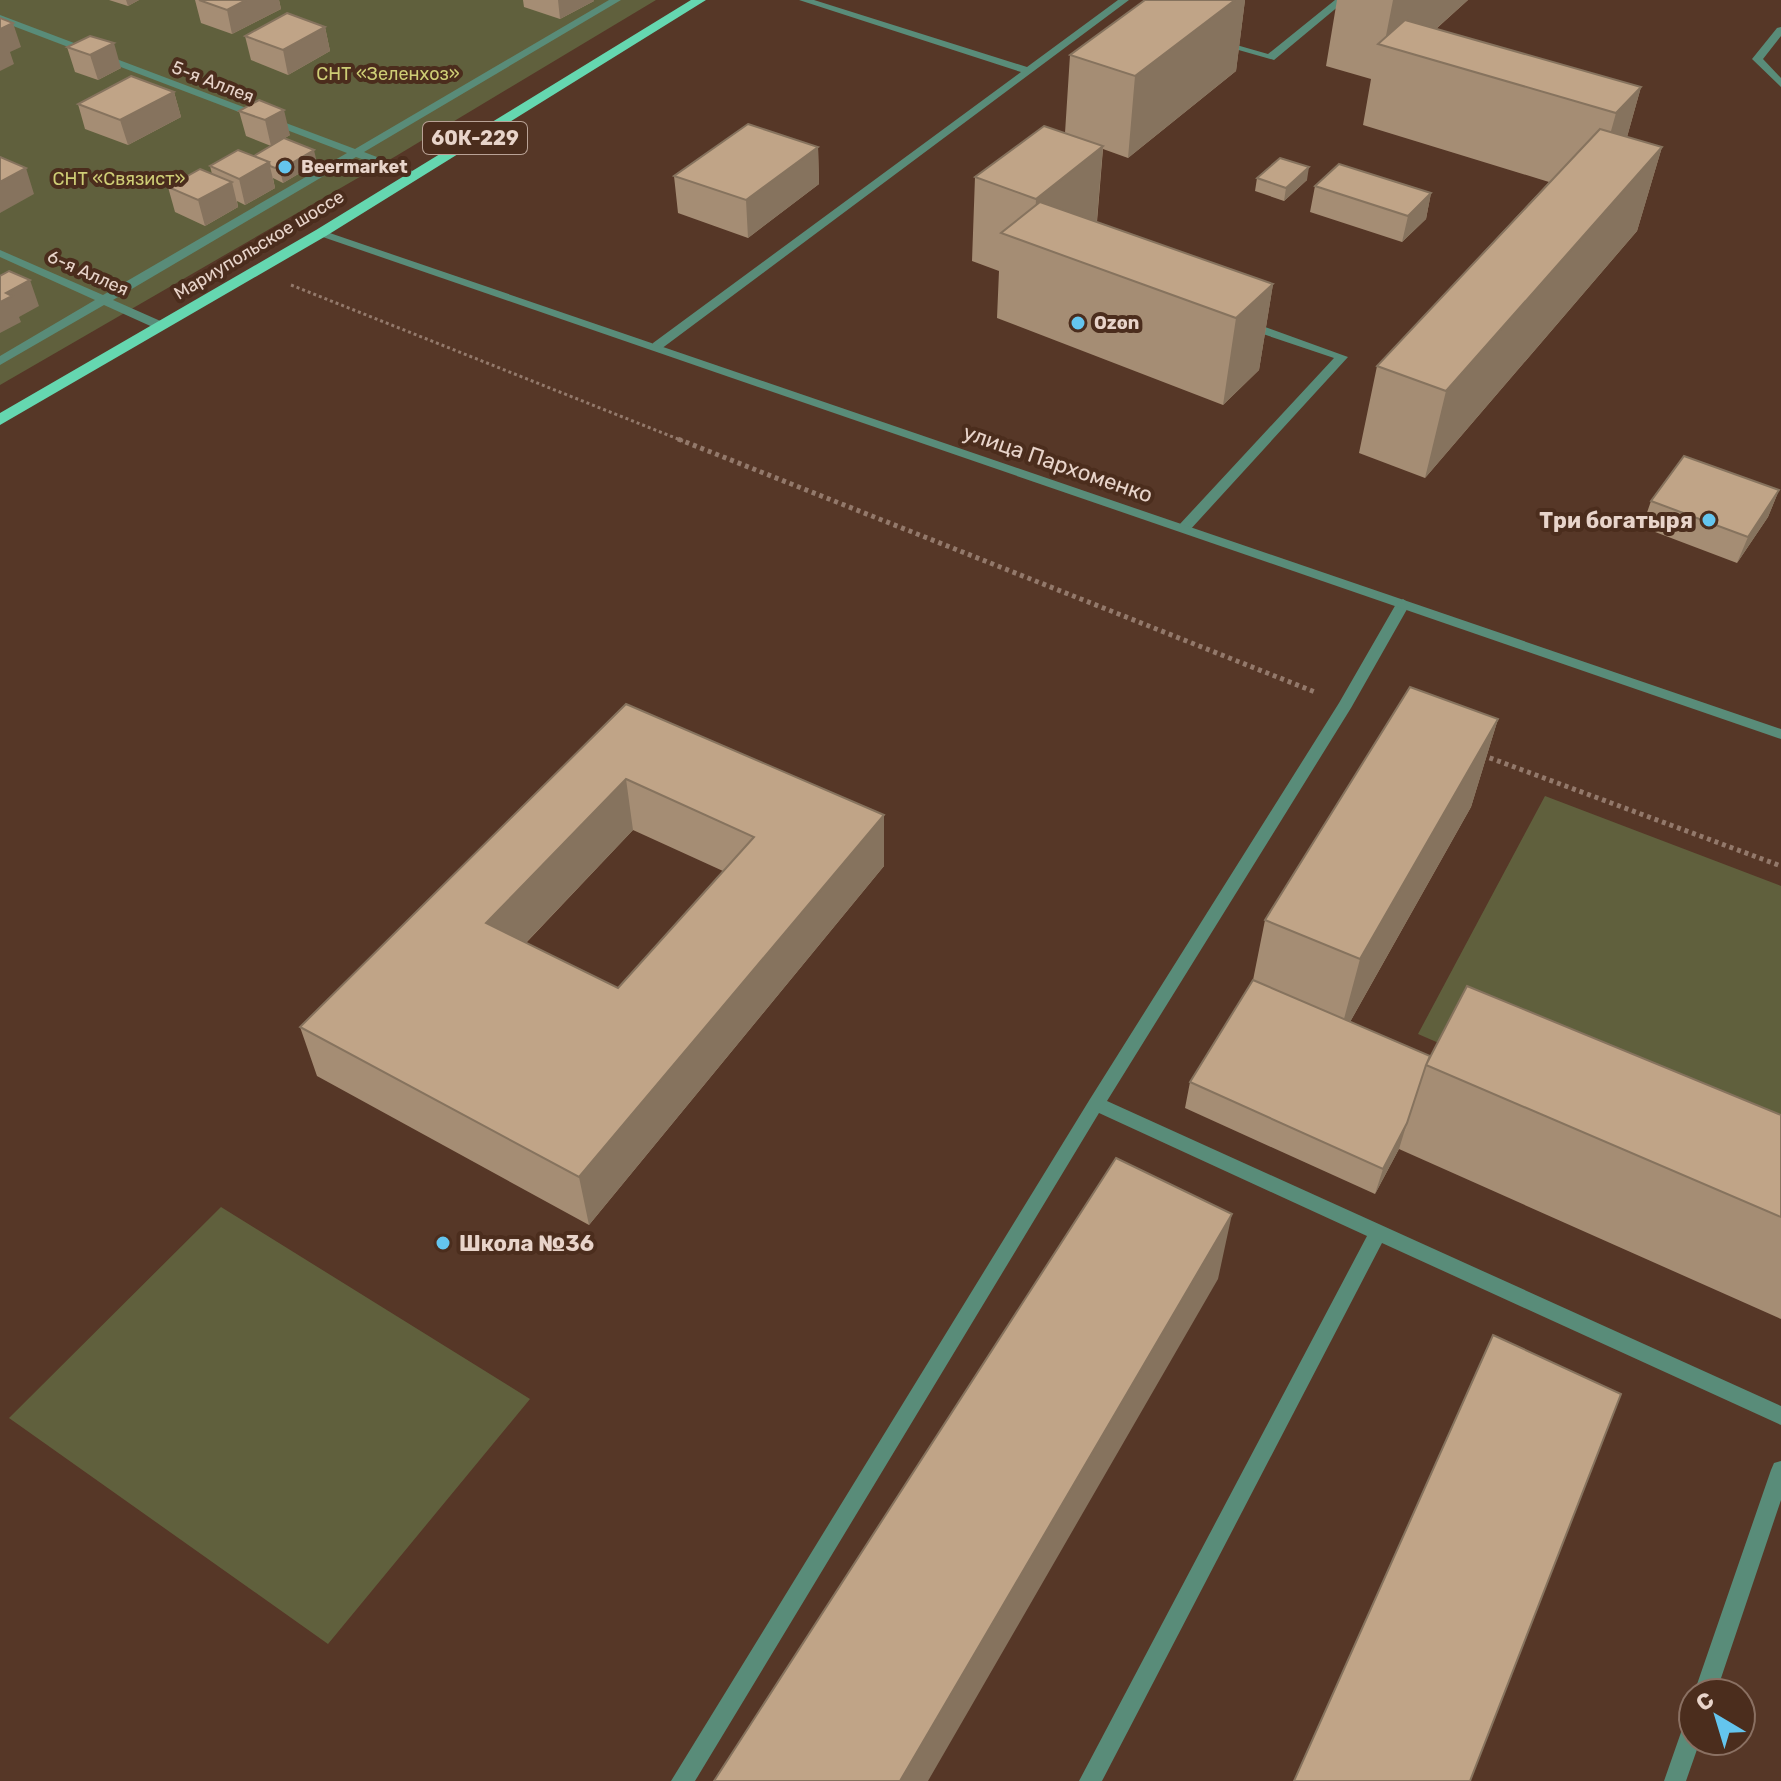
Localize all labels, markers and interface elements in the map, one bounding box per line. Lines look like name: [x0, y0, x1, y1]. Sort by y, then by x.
street label: 5-я Аллея: [169, 56, 257, 108]
park label: СНТ «Зеленхоз»: [316, 63, 460, 85]
road number: 60К-229: [423, 122, 527, 154]
place label: Beermarket: [301, 156, 408, 178]
marker: Beermarket: [276, 158, 294, 176]
park label: СНТ «Связист»: [53, 168, 185, 190]
street label: Мариупольское шоссе: [170, 185, 348, 305]
street label: 6-я Аллея: [44, 245, 132, 301]
place label: Ozon: [1094, 312, 1139, 334]
marker: Ozon: [1069, 314, 1087, 332]
street label: улица Пархоменко: [959, 418, 1156, 509]
place label: Три богатыря: [1539, 507, 1693, 534]
marker: Три богатыря: [1700, 511, 1718, 529]
place label: Школа №36: [459, 1230, 594, 1257]
marker: Школа №36: [434, 1234, 452, 1252]
north arrow: [1677, 1677, 1757, 1757]
text: С: [1691, 1686, 1719, 1717]

